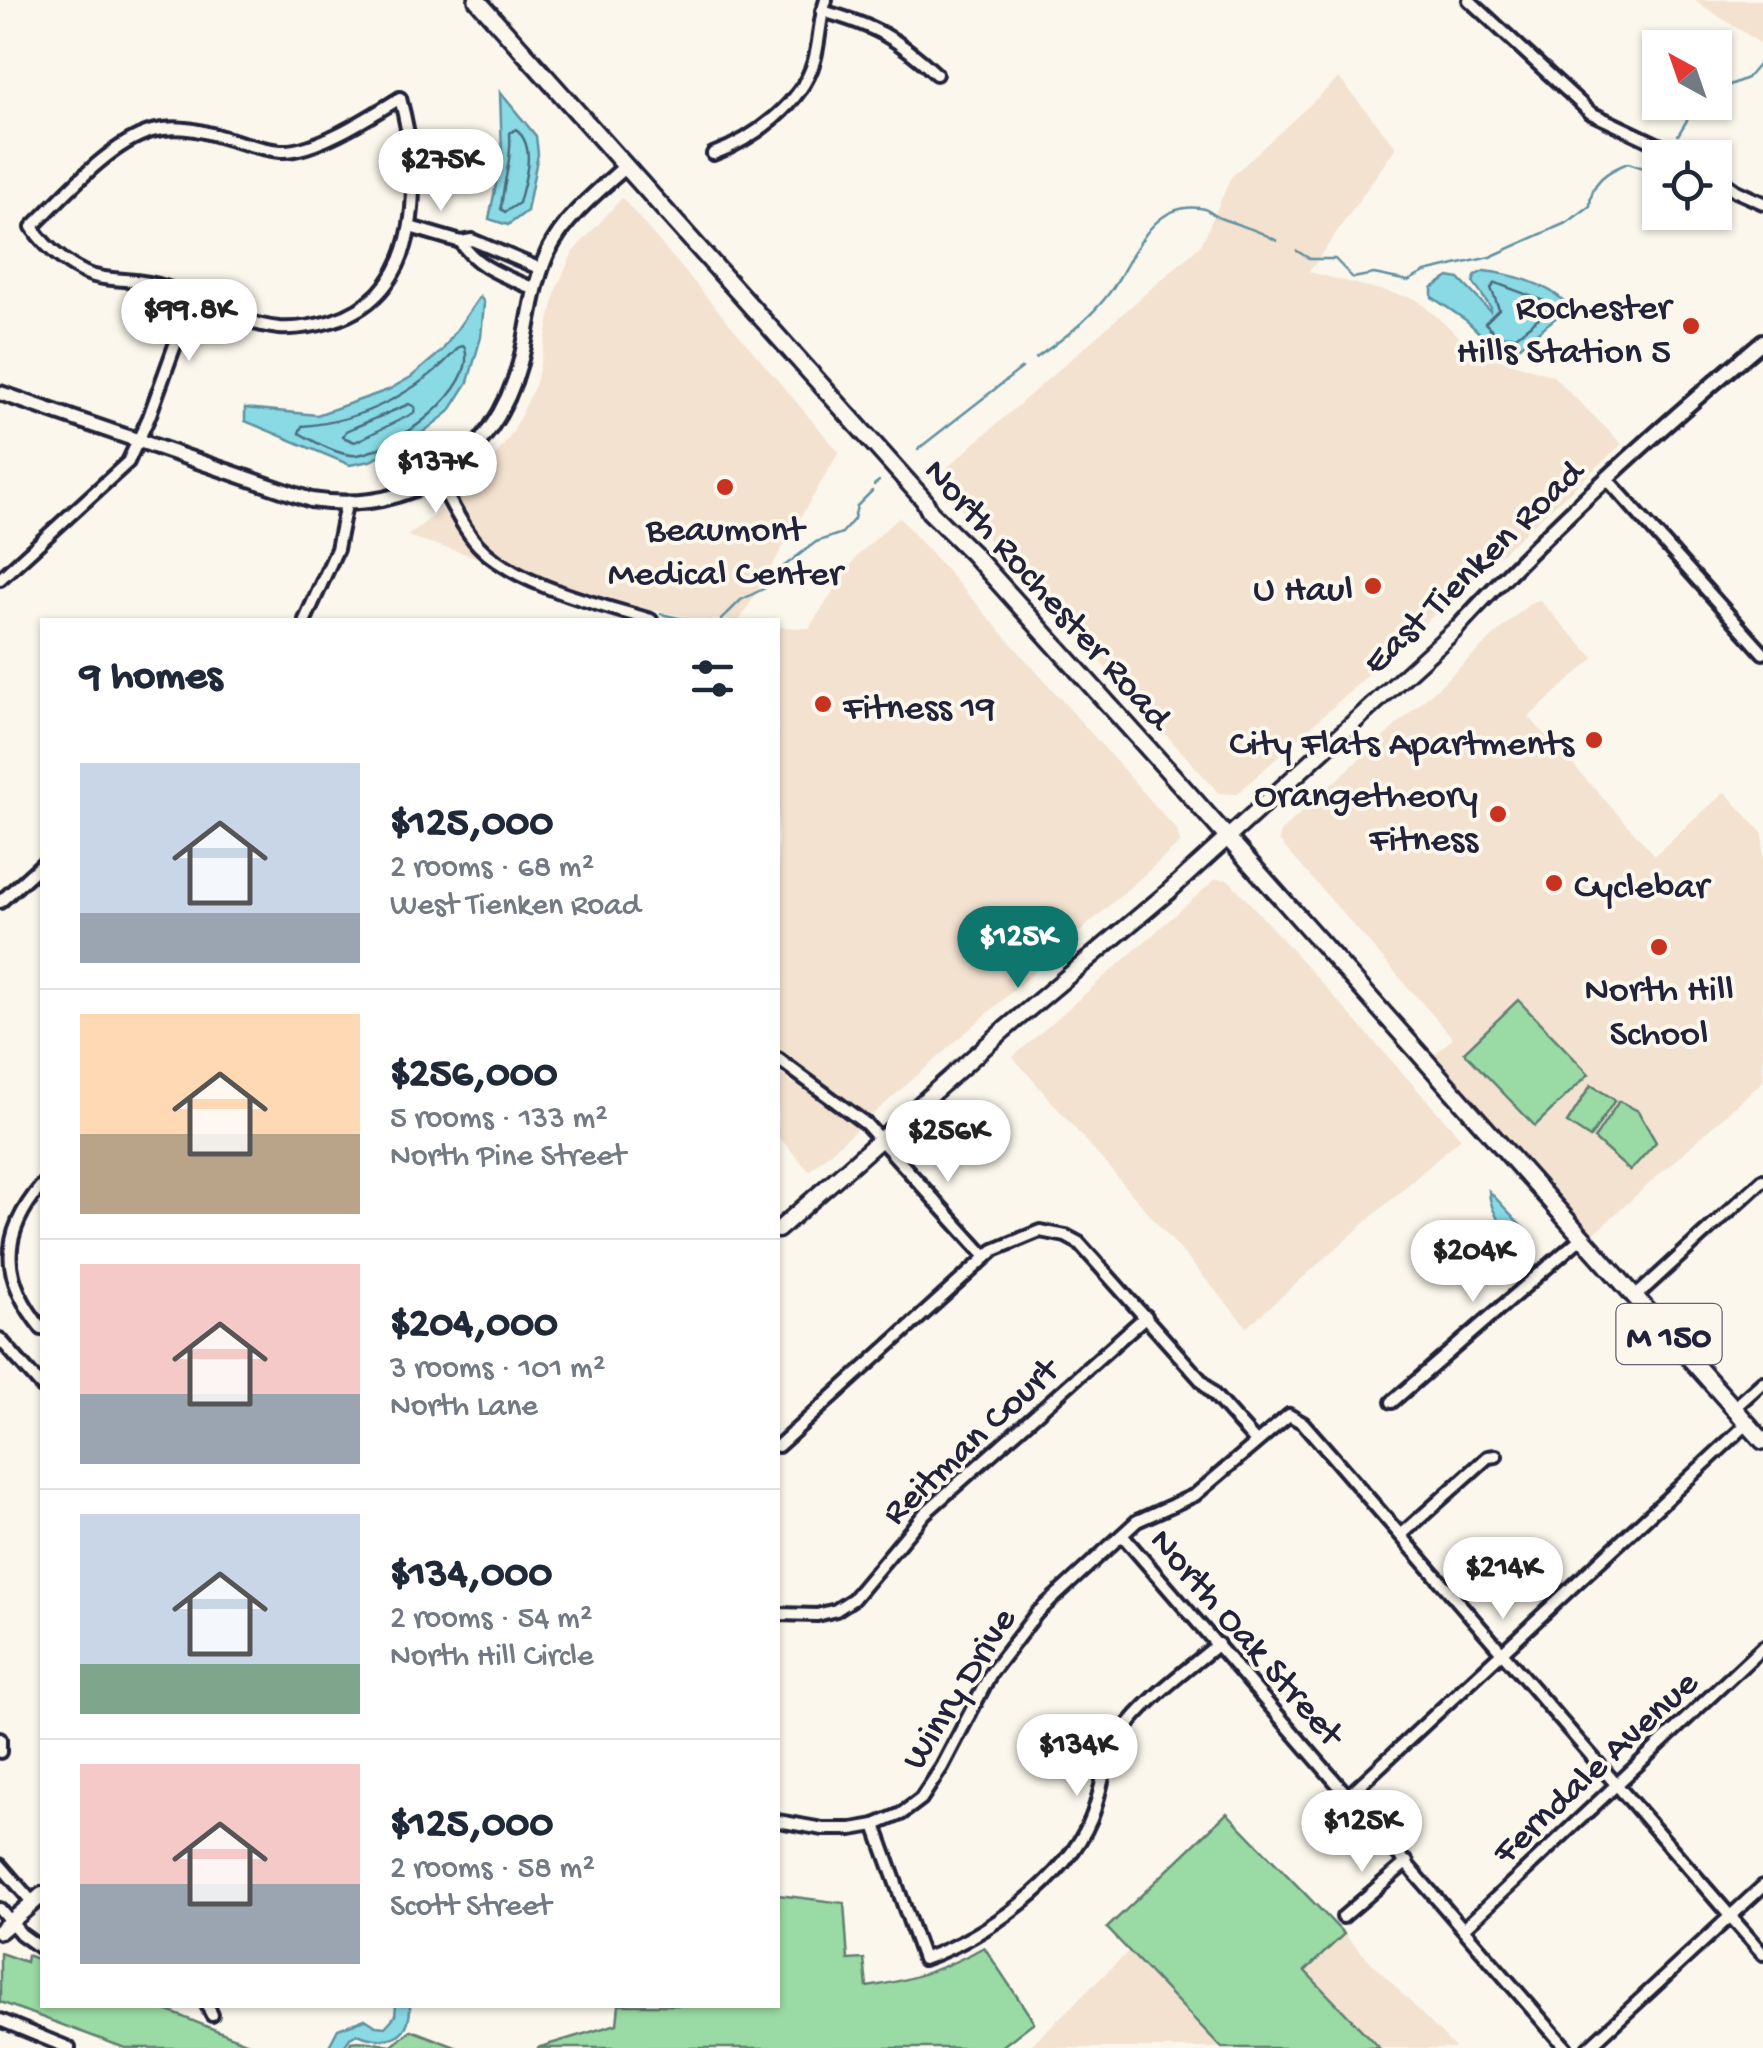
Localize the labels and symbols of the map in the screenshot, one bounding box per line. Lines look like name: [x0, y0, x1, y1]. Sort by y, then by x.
north arrow: [1642, 30, 1732, 120]
pin: $275K: [371, 129, 511, 214]
pin: $99.8K: [108, 279, 270, 364]
place label: Rochester Hills Station 5: [1457, 288, 1675, 376]
marker: Rochester Hills Station 5: [1680, 315, 1702, 337]
pin: $137K: [366, 431, 506, 516]
street label: North Rochester Road: [912, 451, 1181, 743]
street label: East Tienken Road: [1355, 451, 1597, 686]
marker: Beaumont Medical Center: [714, 476, 736, 498]
place label: Beaumont Medical Center: [608, 510, 846, 598]
place label: U Haul: [1253, 570, 1353, 614]
marker: U Haul: [1362, 575, 1384, 597]
place label: Fitness 19: [842, 688, 995, 732]
marker: Fitness 19: [812, 693, 834, 715]
place label: City Flats Apartments: [1229, 724, 1575, 768]
marker: City Flats Apartments: [1583, 729, 1605, 751]
place label: Orangetheory Fitness: [1254, 776, 1479, 864]
marker: Orangetheory Fitness: [1487, 803, 1509, 825]
place label: Cyclebar: [1574, 867, 1712, 911]
marker: Cyclebar: [1543, 872, 1565, 894]
pin: $125K: [948, 906, 1088, 991]
marker: North Hill School: [1648, 936, 1670, 958]
place label: North Hill School: [1584, 970, 1734, 1058]
pin: $256K: [878, 1100, 1018, 1185]
pin: $204K: [1403, 1220, 1543, 1305]
road number: M 150: [1616, 1304, 1722, 1364]
street label: Reitman Court: [875, 1348, 1072, 1536]
street label: North Oak Street: [1138, 1521, 1353, 1759]
pin: $214K: [1433, 1537, 1573, 1622]
street label: Winry Drive: [894, 1601, 1028, 1779]
street label: Ferndale Avenue: [1484, 1663, 1709, 1877]
pin: $134K: [1007, 1714, 1147, 1799]
pin: $125K: [1292, 1790, 1432, 1875]

